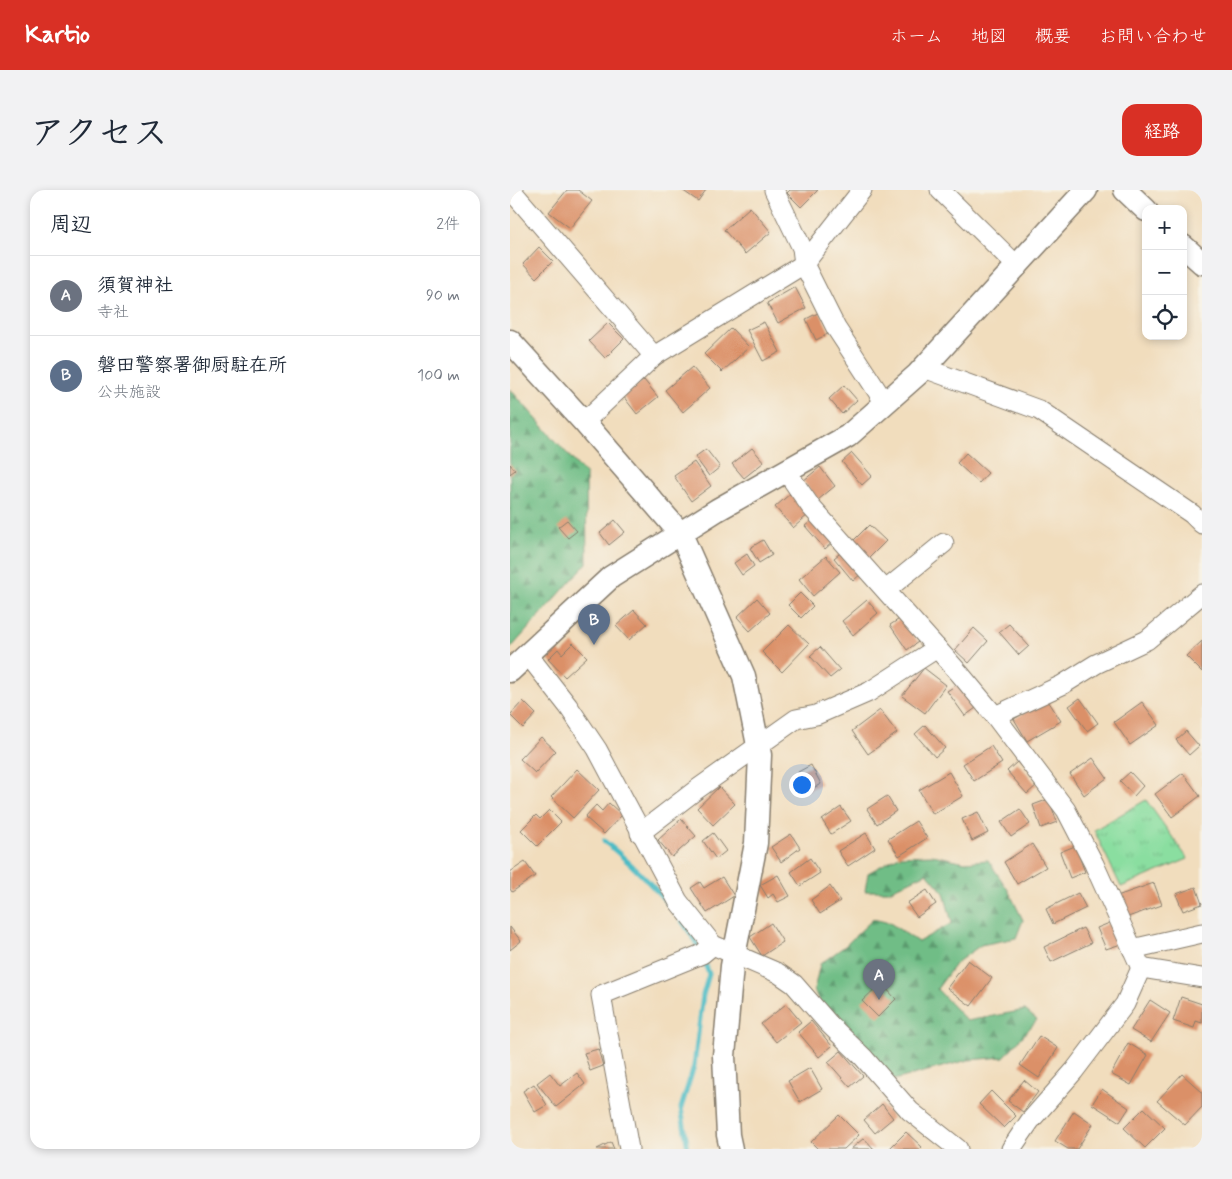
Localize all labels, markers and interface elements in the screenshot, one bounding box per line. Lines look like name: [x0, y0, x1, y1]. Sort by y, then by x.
text: Kartio: [25, 20, 90, 51]
text: ホーム: [890, 25, 943, 49]
text: 地図: [971, 25, 1007, 49]
text: 概要: [1035, 25, 1071, 49]
text: お問い合わせ: [1099, 25, 1207, 49]
button: 経路: [1122, 104, 1202, 156]
text: アクセス: [30, 111, 168, 157]
map controls: [1142, 205, 1187, 340]
button: +: [1142, 205, 1187, 250]
text: 周辺: [50, 211, 92, 239]
text: 2件: [436, 214, 460, 235]
button: −: [1142, 250, 1187, 295]
text: 須賀神社: [97, 273, 173, 298]
text: A: [61, 285, 71, 306]
text: 90 m: [426, 285, 460, 306]
button: locate: [1142, 295, 1187, 340]
text: 寺社: [97, 302, 129, 323]
text: 磐田警察署御厨駐在所: [97, 353, 287, 378]
text: B: [61, 365, 71, 386]
text: 100 m: [417, 365, 460, 386]
text: 公共施設: [97, 382, 161, 403]
pin: B: [578, 604, 610, 645]
your location: [789, 772, 815, 798]
pin: A: [863, 959, 895, 1000]

